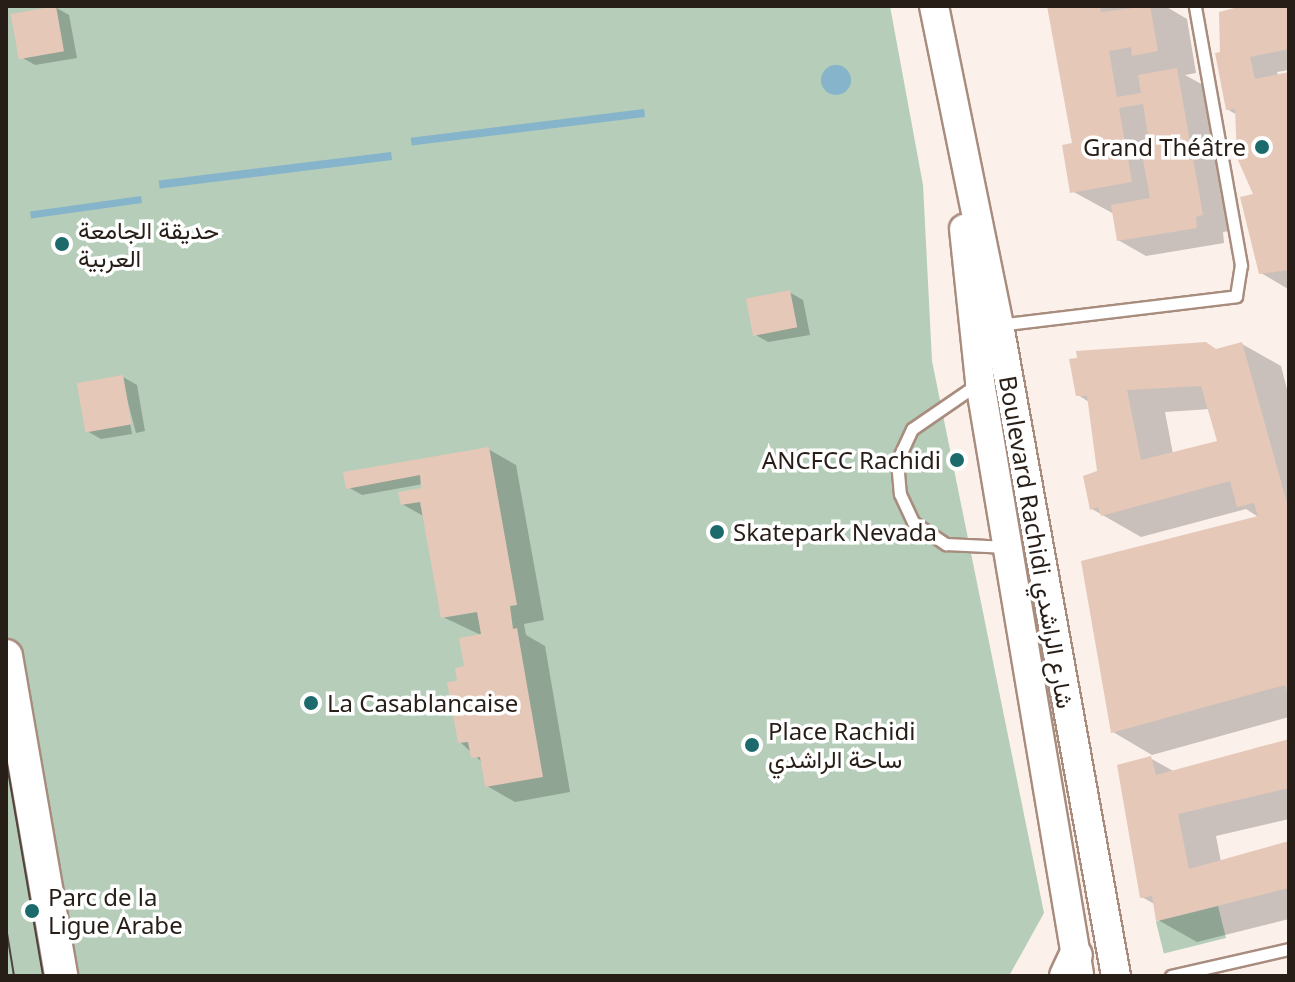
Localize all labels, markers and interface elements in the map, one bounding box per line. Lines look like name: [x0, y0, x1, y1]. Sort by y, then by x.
place label: Grand Théâtre: [1083, 133, 1246, 161]
marker: Grand Théâtre: [1253, 138, 1271, 156]
place label: حديقة الجامعة العربية: [78, 216, 219, 272]
marker: حديقة الجامعة العربية: [53, 235, 71, 253]
street label: Boulevard Rachidi شارع الراشدي: [994, 373, 1080, 711]
place label: ANCFCC Rachidi: [762, 446, 941, 474]
marker: ANCFCC Rachidi: [948, 451, 966, 469]
place label: Skatepark Nevada: [733, 518, 937, 546]
marker: Skatepark Nevada: [708, 523, 726, 541]
place label: La Casablancaise: [327, 689, 518, 717]
marker: La Casablancaise: [302, 694, 320, 712]
place label: Place Rachidi ساحة الراشدي: [768, 717, 915, 773]
marker: Place Rachidi ساحة الراشدي: [743, 736, 761, 754]
place label: Parc de la Ligue Arabe: [48, 883, 183, 939]
marker: Parc de la Ligue Arabe: [23, 902, 41, 920]

